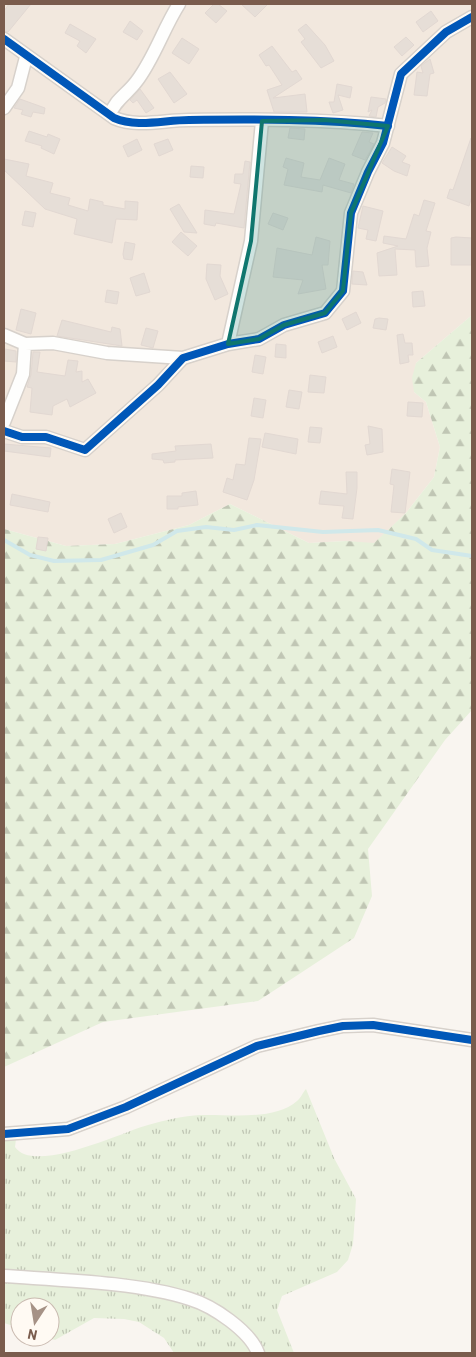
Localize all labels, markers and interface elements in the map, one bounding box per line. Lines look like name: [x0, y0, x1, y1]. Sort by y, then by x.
north arrow: [10, 1297, 60, 1347]
text: N: [26, 1326, 39, 1344]

